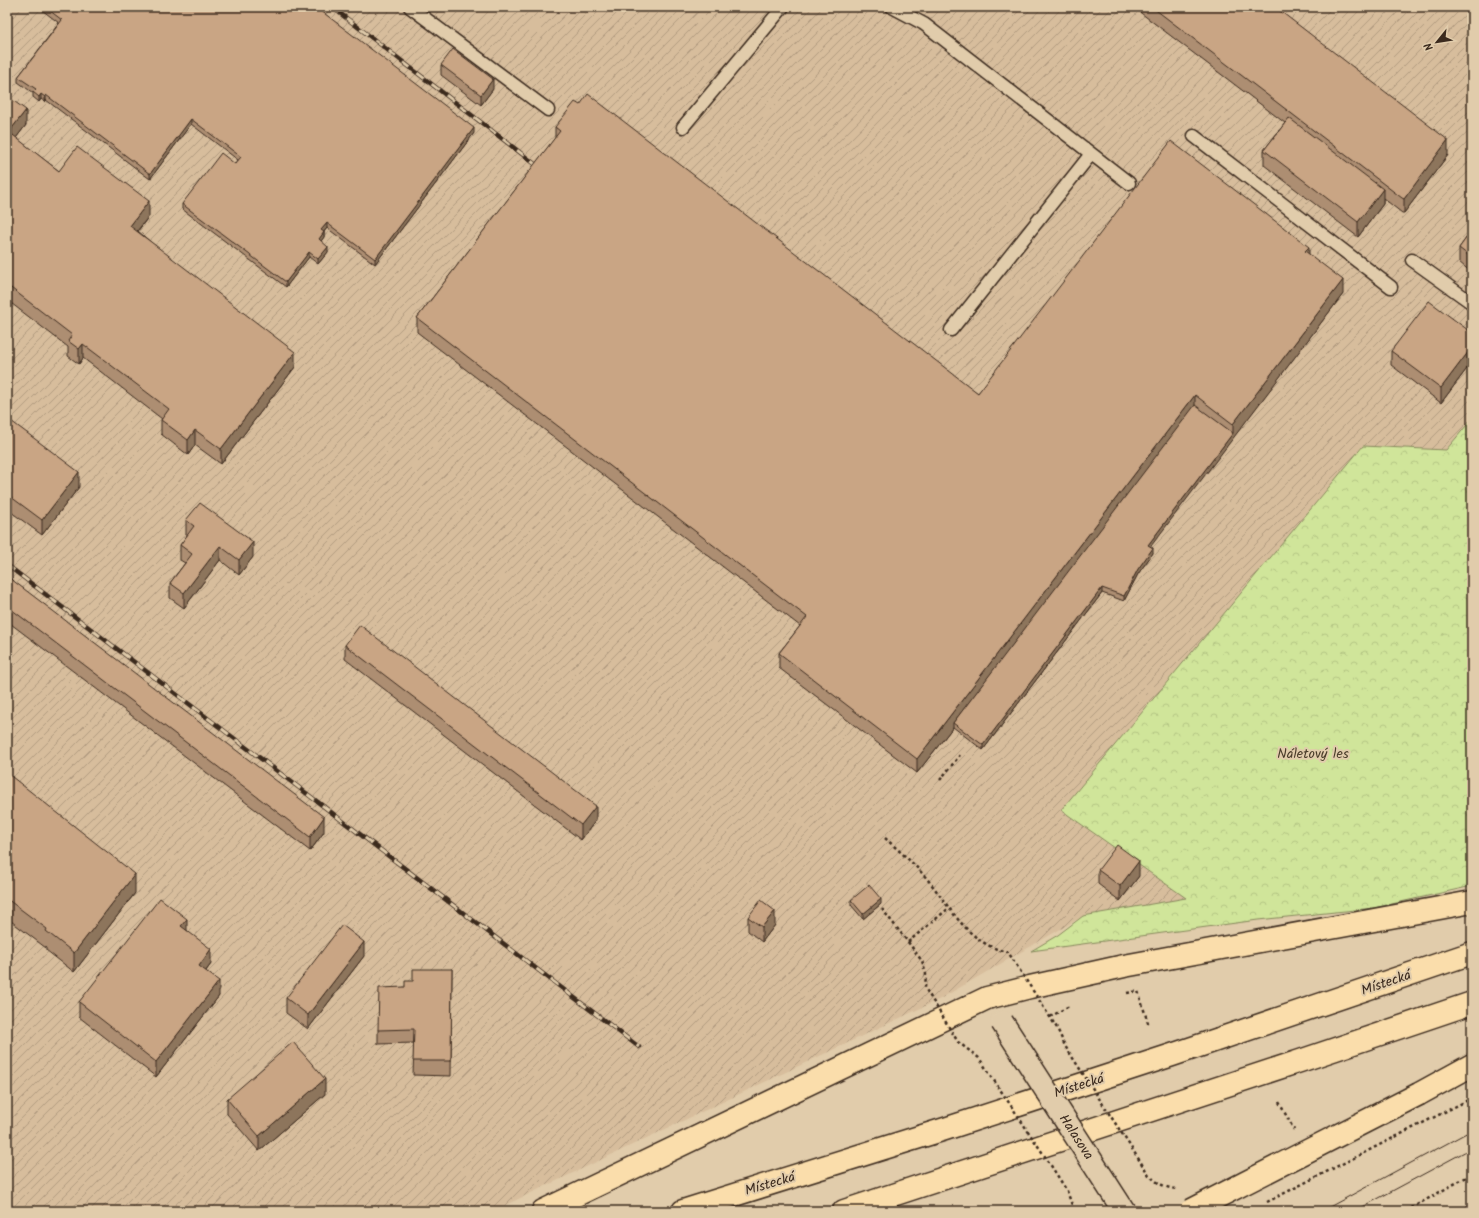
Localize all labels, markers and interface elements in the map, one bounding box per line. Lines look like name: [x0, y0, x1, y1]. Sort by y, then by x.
north arrow: [1417, 22, 1457, 62]
text: N: [1420, 39, 1439, 54]
park label: Náletový les: [1277, 743, 1349, 765]
street label: Místecká: [1358, 964, 1415, 1002]
street label: Místecká: [1051, 1067, 1108, 1104]
street label: Halasova: [1053, 1110, 1099, 1164]
street label: Místecká: [742, 1166, 799, 1202]

